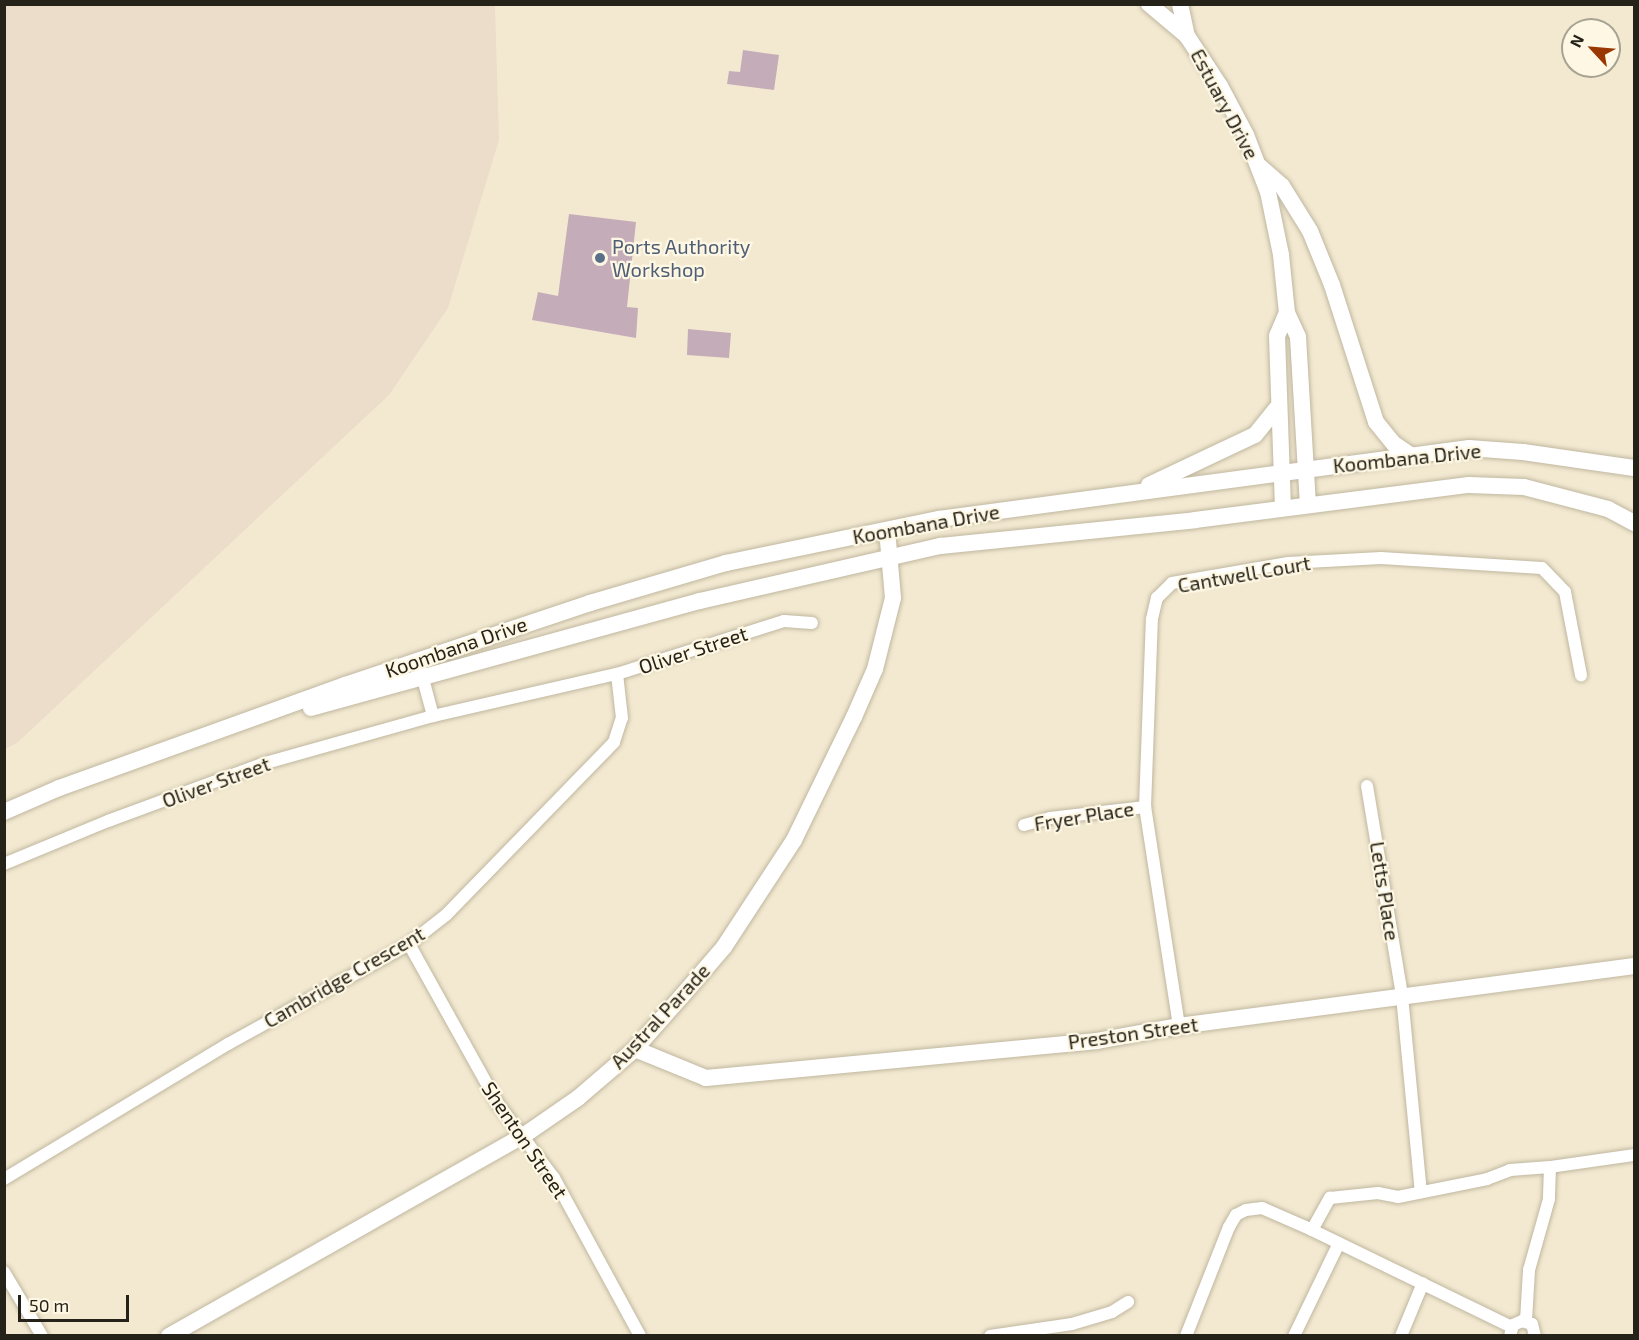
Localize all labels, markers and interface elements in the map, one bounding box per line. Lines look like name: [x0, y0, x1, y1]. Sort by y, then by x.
north arrow: [1561, 18, 1621, 78]
text: N: [1565, 31, 1587, 50]
street label: Estuary Drive: [1186, 45, 1264, 163]
place label: Ports Authority Workshop: [612, 234, 751, 281]
marker: Ports Authority Workshop: [593, 251, 607, 265]
street label: Koombana Drive: [1332, 438, 1482, 478]
street label: Koombana Drive: [851, 499, 1001, 549]
street label: Cantwell Court: [1175, 550, 1313, 598]
street label: Koombana Drive: [382, 611, 530, 683]
street label: Oliver Street: [635, 621, 751, 679]
street label: Oliver Street: [159, 751, 273, 813]
street label: Fryer Place: [1032, 796, 1136, 836]
street label: Letts Place: [1365, 840, 1405, 942]
street label: Cambridge Crescent: [259, 921, 429, 1033]
street label: Austral Parade: [605, 958, 715, 1074]
street label: Preston Street: [1066, 1012, 1200, 1054]
street label: Shenton Street: [477, 1077, 573, 1203]
scale bar: [21, 1283, 132, 1321]
text: 50 m: [29, 1294, 69, 1316]

